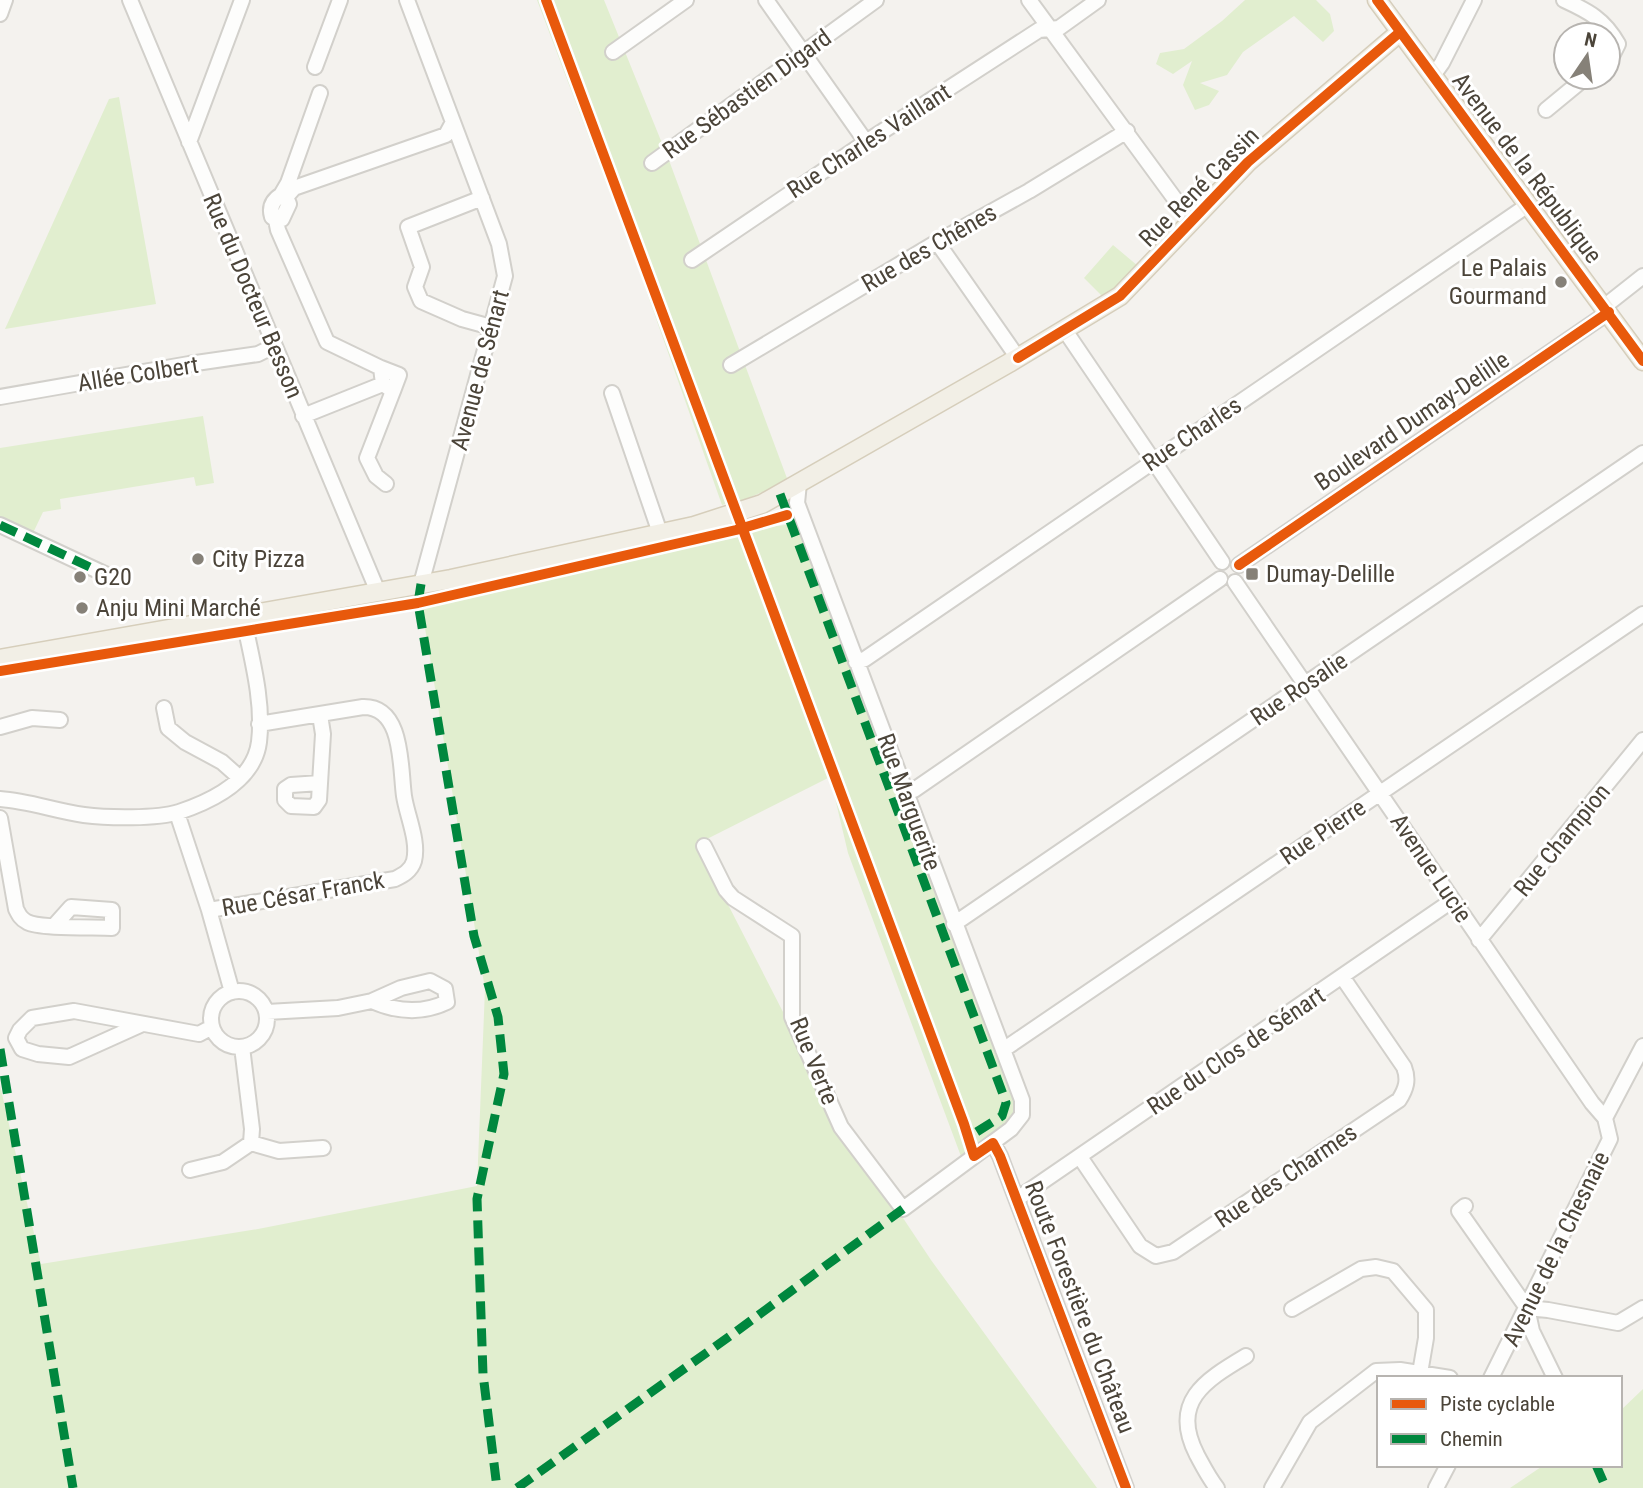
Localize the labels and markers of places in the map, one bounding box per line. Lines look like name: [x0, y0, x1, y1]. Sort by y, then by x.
place label: Le Palais Gourmand: [1449, 254, 1547, 310]
marker: Le Palais Gourmand: [1553, 274, 1569, 290]
place label: City Pizza: [212, 545, 305, 573]
marker: City Pizza: [190, 551, 206, 567]
place label: Dumay-Delille: [1266, 560, 1395, 588]
place label: G20: [94, 563, 132, 591]
marker: Dumay-Delille: [1244, 566, 1260, 582]
marker: G20: [72, 569, 88, 585]
place label: Anju Mini Marché: [96, 594, 261, 622]
marker: Anju Mini Marché: [74, 600, 90, 616]

